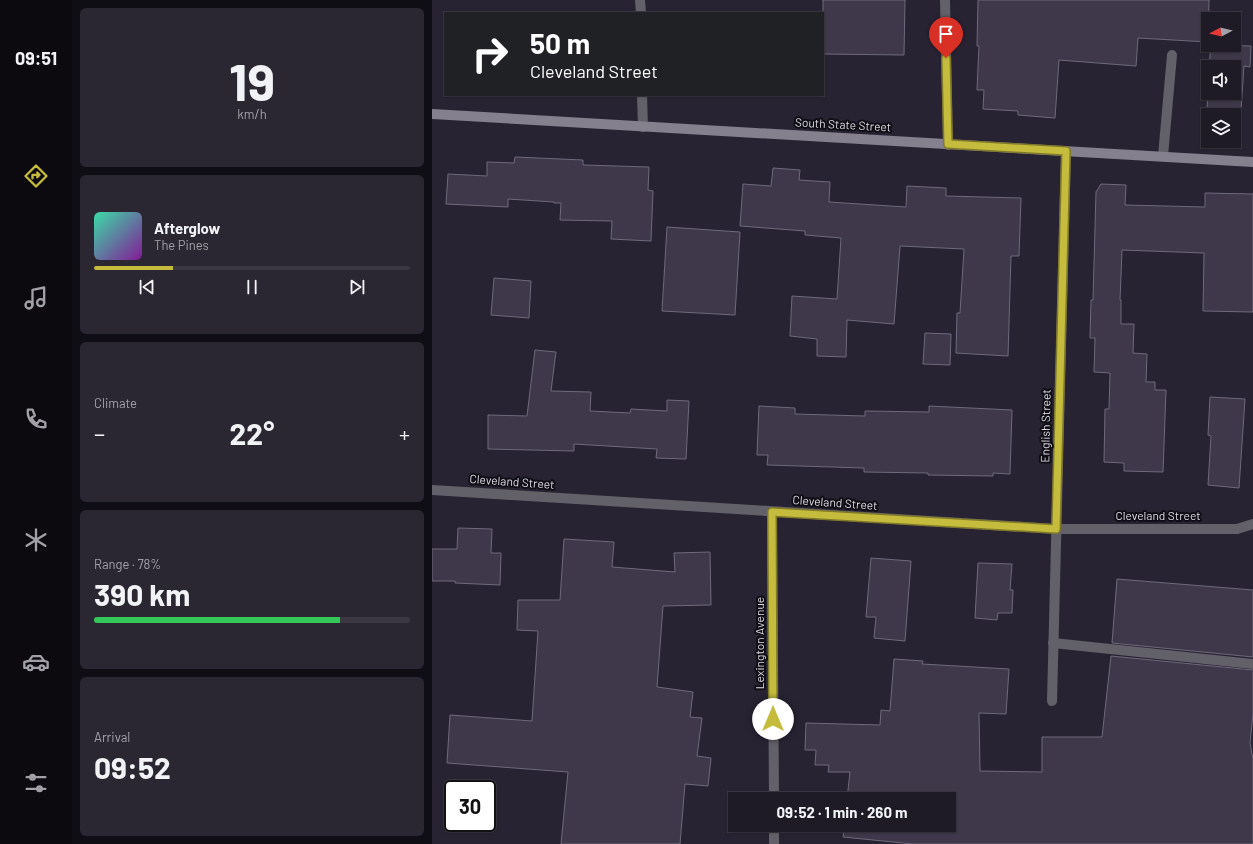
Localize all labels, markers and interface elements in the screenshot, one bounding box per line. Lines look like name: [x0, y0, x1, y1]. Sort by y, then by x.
north arrow: [1201, 12, 1241, 52]
map controls: [1201, 12, 1241, 148]
pin: [929, 17, 963, 58]
icon: arrive: [935, 23, 957, 45]
text: 50 m: [530, 26, 590, 60]
icon: right: [464, 28, 516, 80]
text: 09:51: [15, 47, 57, 69]
text: 19: [229, 49, 275, 111]
text: Cleveland Street: [530, 60, 658, 82]
button: sound: [1201, 60, 1241, 100]
text: km/h: [237, 106, 267, 122]
button: layers: [1201, 108, 1241, 148]
street label: South State Street: [795, 114, 892, 134]
icon: directions: [22, 162, 50, 190]
text: Afterglow: [154, 219, 220, 237]
text: The Pines: [154, 237, 209, 253]
icon: previous: [136, 276, 158, 298]
icon: pause: [241, 276, 263, 298]
icon: next: [346, 276, 368, 298]
icon: music: [22, 284, 50, 312]
street label: English Street: [1037, 389, 1053, 463]
text: Climate: [94, 395, 137, 411]
icon: phone: [22, 405, 50, 433]
text: 22°: [230, 415, 274, 451]
text: −: [94, 420, 105, 446]
text: +: [399, 420, 410, 446]
street label: Cleveland Street: [469, 471, 555, 491]
street label: Cleveland Street: [792, 492, 878, 512]
street label: Cleveland Street: [1115, 508, 1201, 522]
icon: climate: [22, 526, 50, 554]
text: Range · 78%: [94, 556, 161, 572]
text: 390 km: [94, 576, 190, 612]
street label: Lexington Avenue: [752, 597, 766, 689]
icon: car: [22, 648, 50, 676]
position arrow: [752, 698, 794, 740]
text: Arrival: [94, 729, 130, 745]
text: 09:52: [94, 749, 171, 785]
icon: filters: [22, 769, 50, 797]
speed limit sign: 30: [444, 780, 496, 832]
text: 09:52 · 1 min · 260 m: [777, 803, 907, 821]

